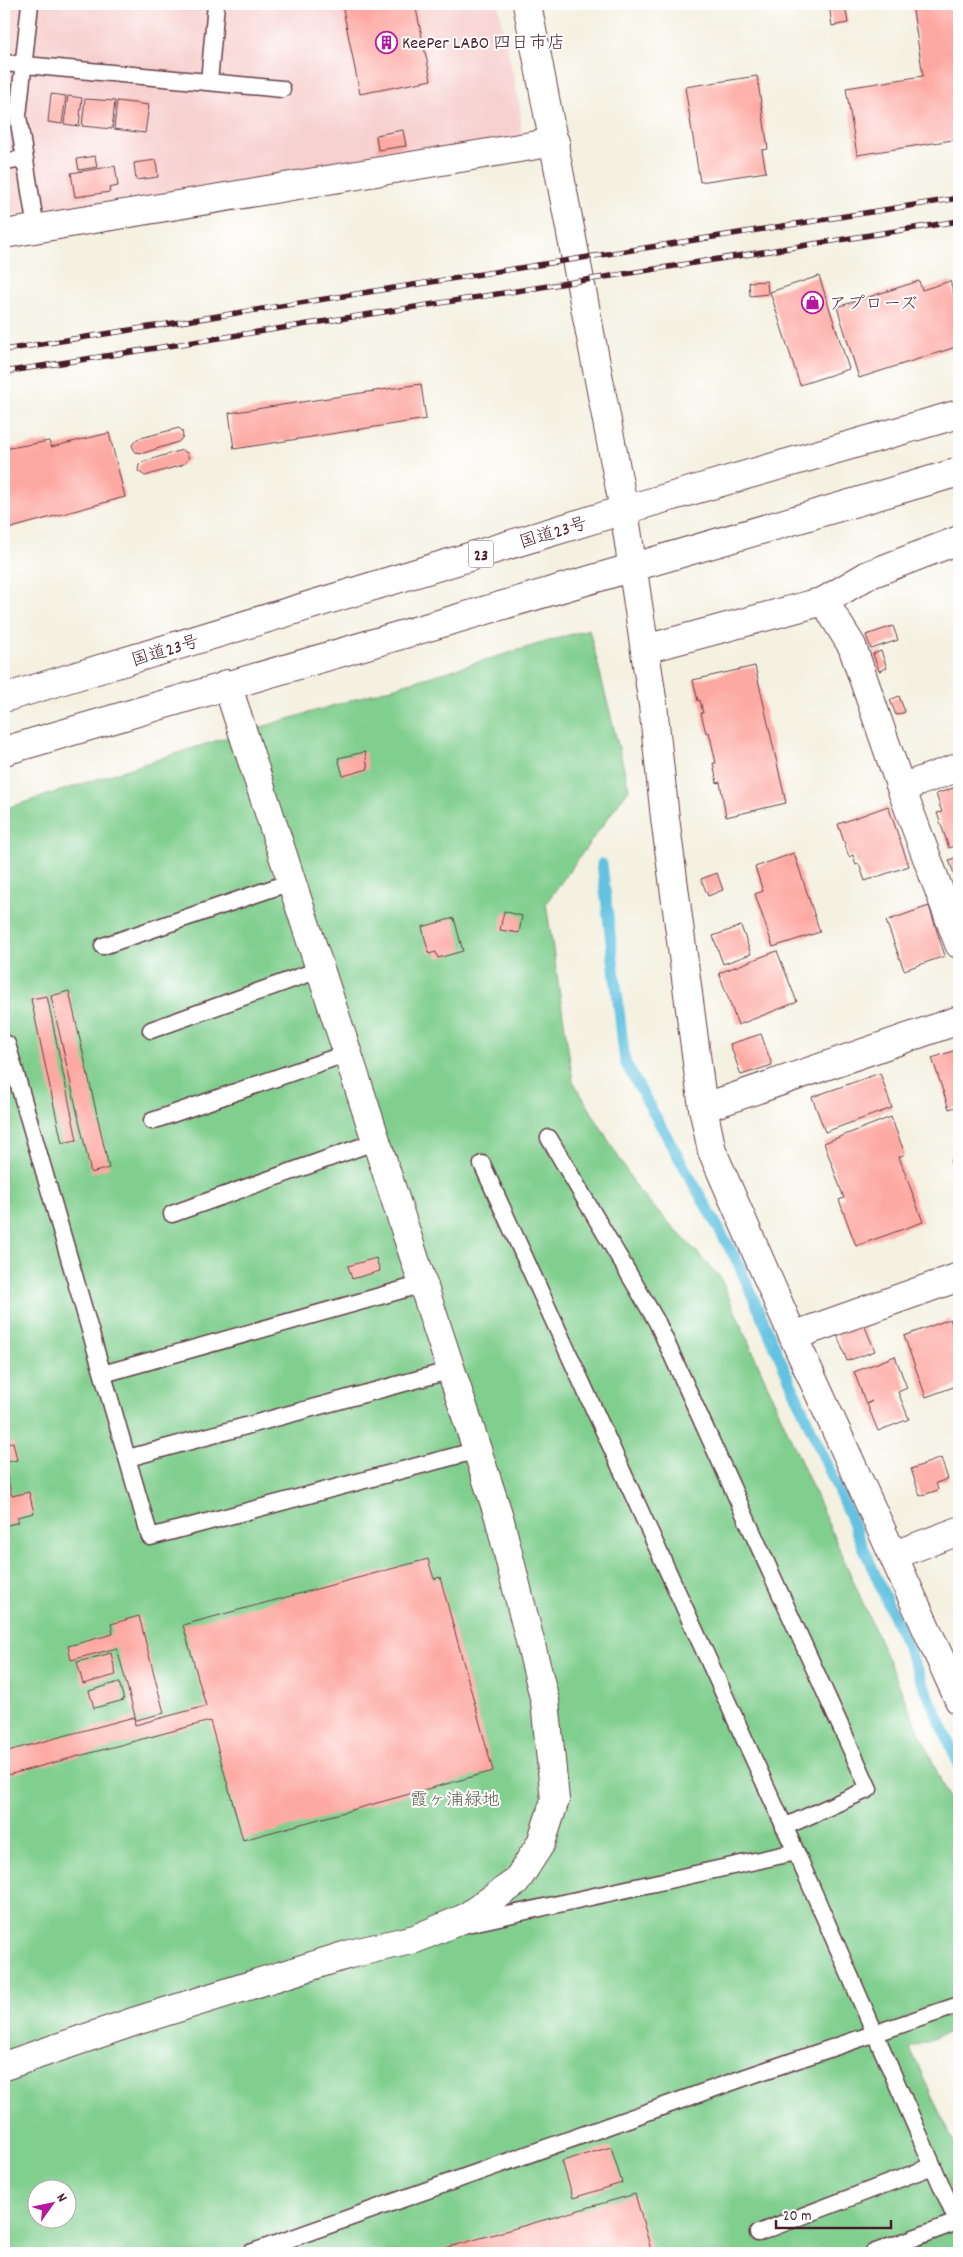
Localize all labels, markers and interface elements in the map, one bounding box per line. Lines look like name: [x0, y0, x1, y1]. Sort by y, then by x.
building icon: KeePer LABO 四日市店: [374, 30, 398, 54]
place label: KeePer LABO 四日市店: [402, 32, 565, 57]
shop icon: アプローズ: [801, 291, 825, 315]
place label: アプローズ: [829, 293, 918, 318]
street label: 国道23号: [517, 512, 591, 557]
road number: 23: [468, 540, 494, 568]
street label: 国道23号: [129, 630, 203, 675]
park label: 霞ヶ浦緑地: [410, 1789, 500, 1814]
north arrow: [28, 2180, 78, 2230]
text: N: [51, 2190, 72, 2206]
scale bar: [776, 2197, 890, 2229]
text: 20 m: [783, 2206, 811, 2228]

